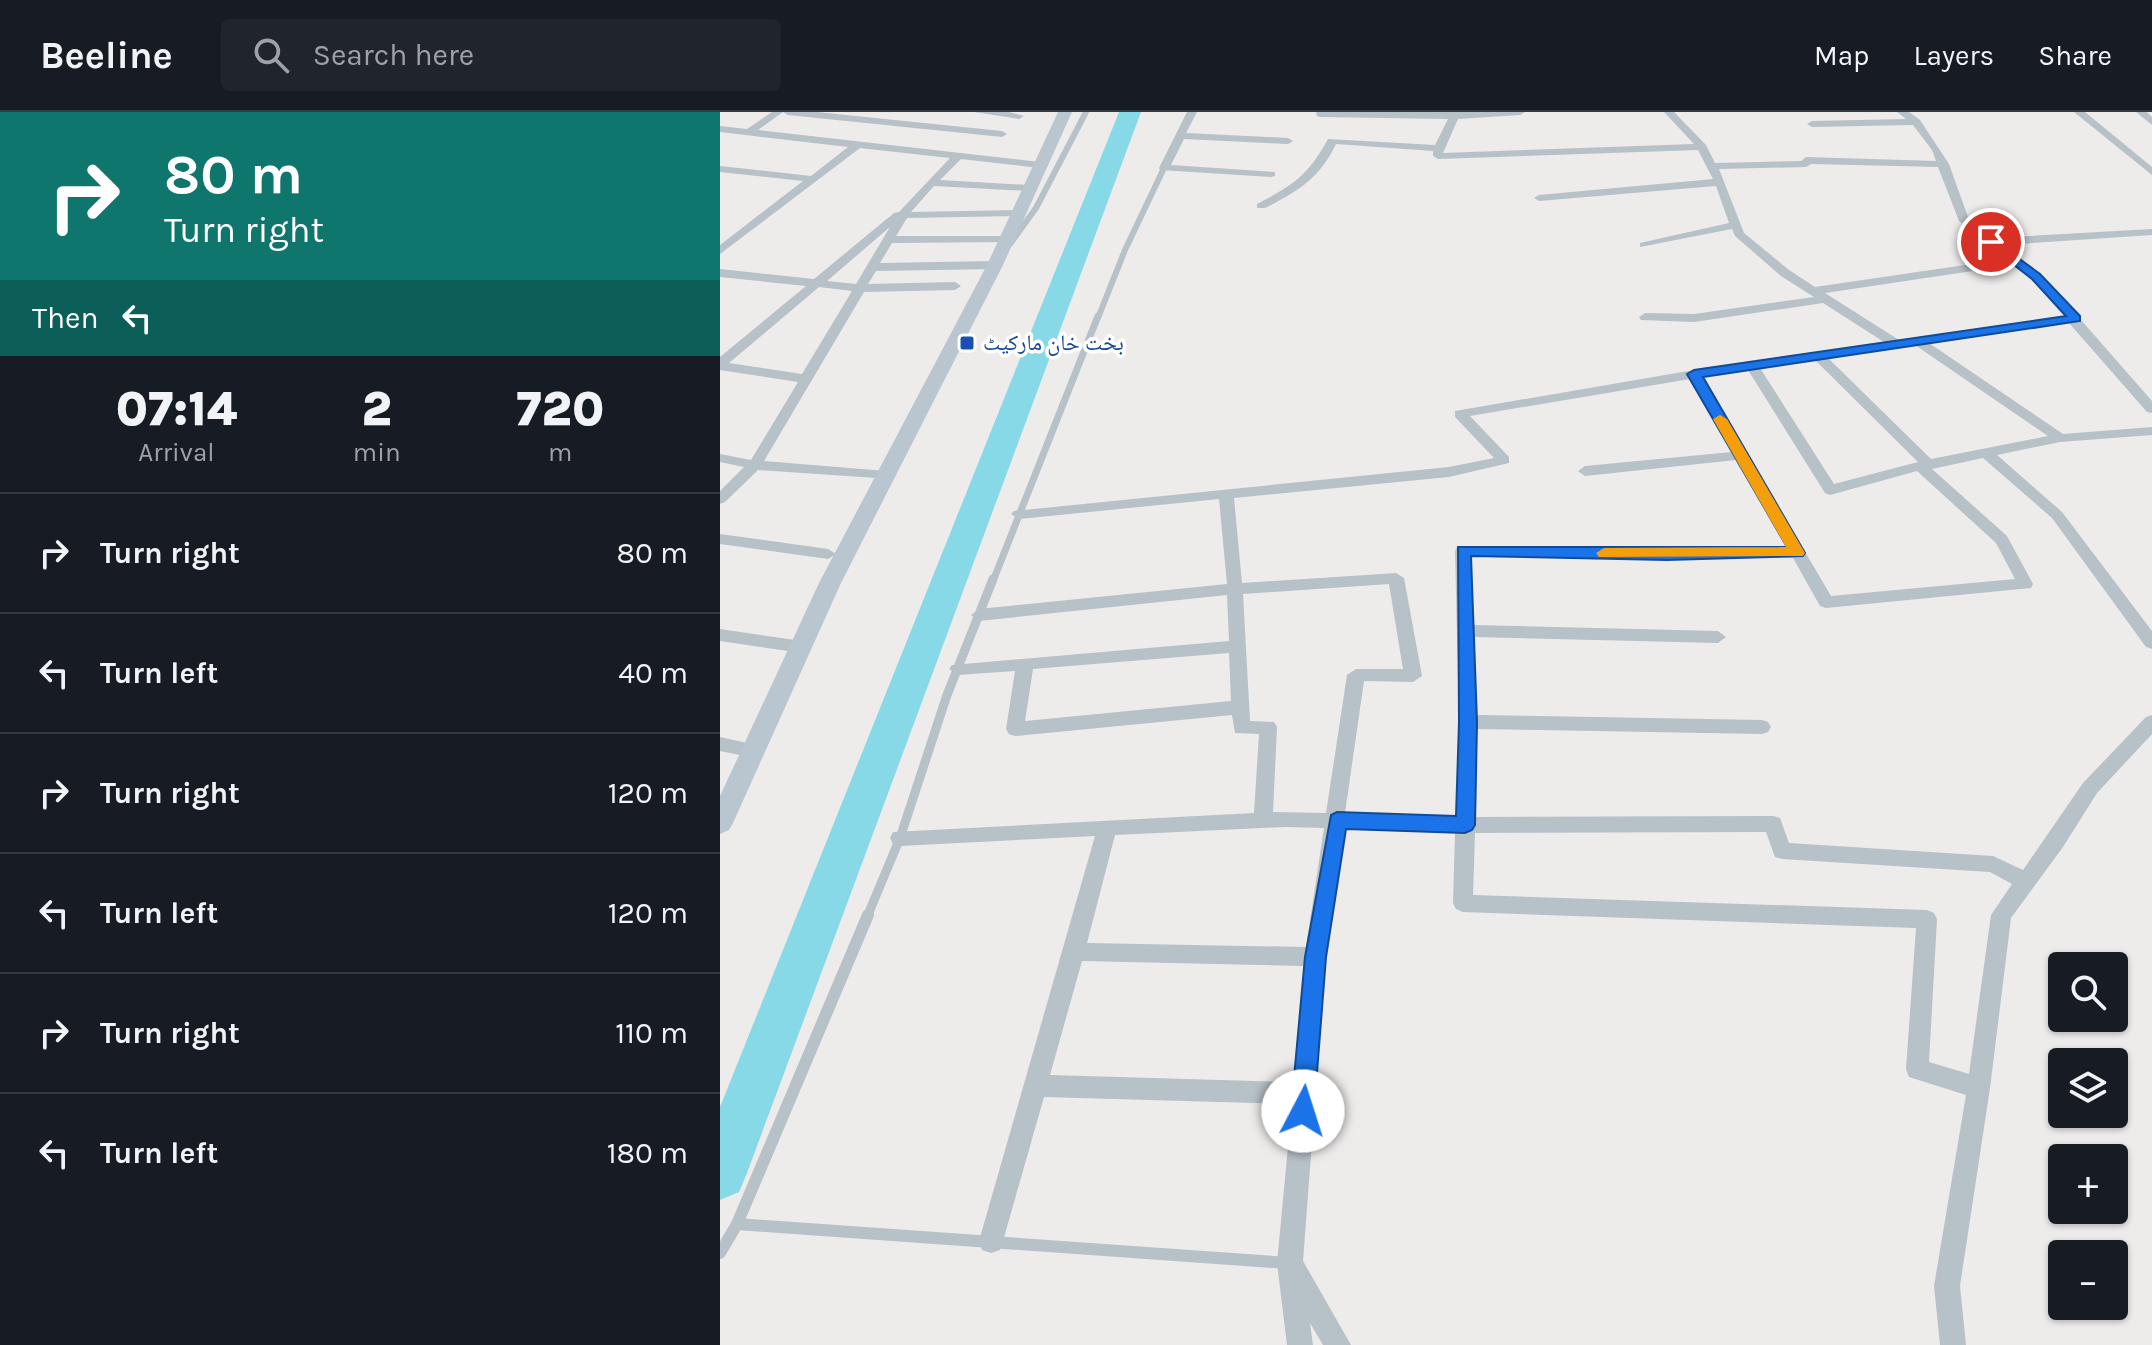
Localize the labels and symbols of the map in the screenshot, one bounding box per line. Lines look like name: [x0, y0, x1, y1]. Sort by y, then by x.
pin: [1957, 208, 2025, 276]
place label: بخت خان مارکیٹ: [983, 330, 1124, 356]
marker: بخت خان مارکیٹ: [958, 334, 976, 352]
position arrow: [1261, 1069, 1345, 1153]

